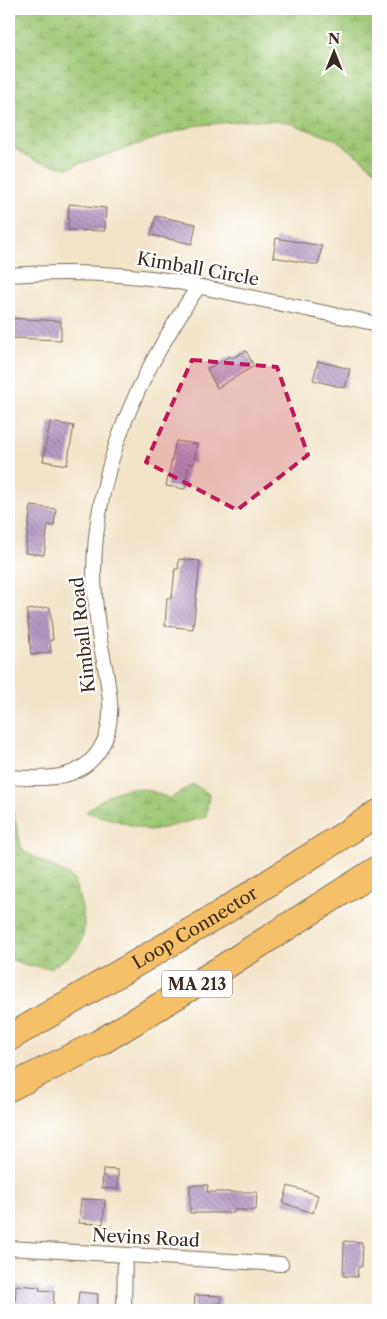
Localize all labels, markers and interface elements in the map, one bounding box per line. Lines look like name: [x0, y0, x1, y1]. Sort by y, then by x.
north arrow: [310, 28, 360, 78]
text: N: [328, 30, 340, 48]
street label: Kimball Circle: [135, 247, 261, 291]
street label: Kimball Road: [66, 576, 100, 694]
street label: Loop Connector: [128, 882, 262, 974]
road number: MA 213: [162, 971, 232, 998]
street label: Nevins Road: [92, 1224, 200, 1252]

